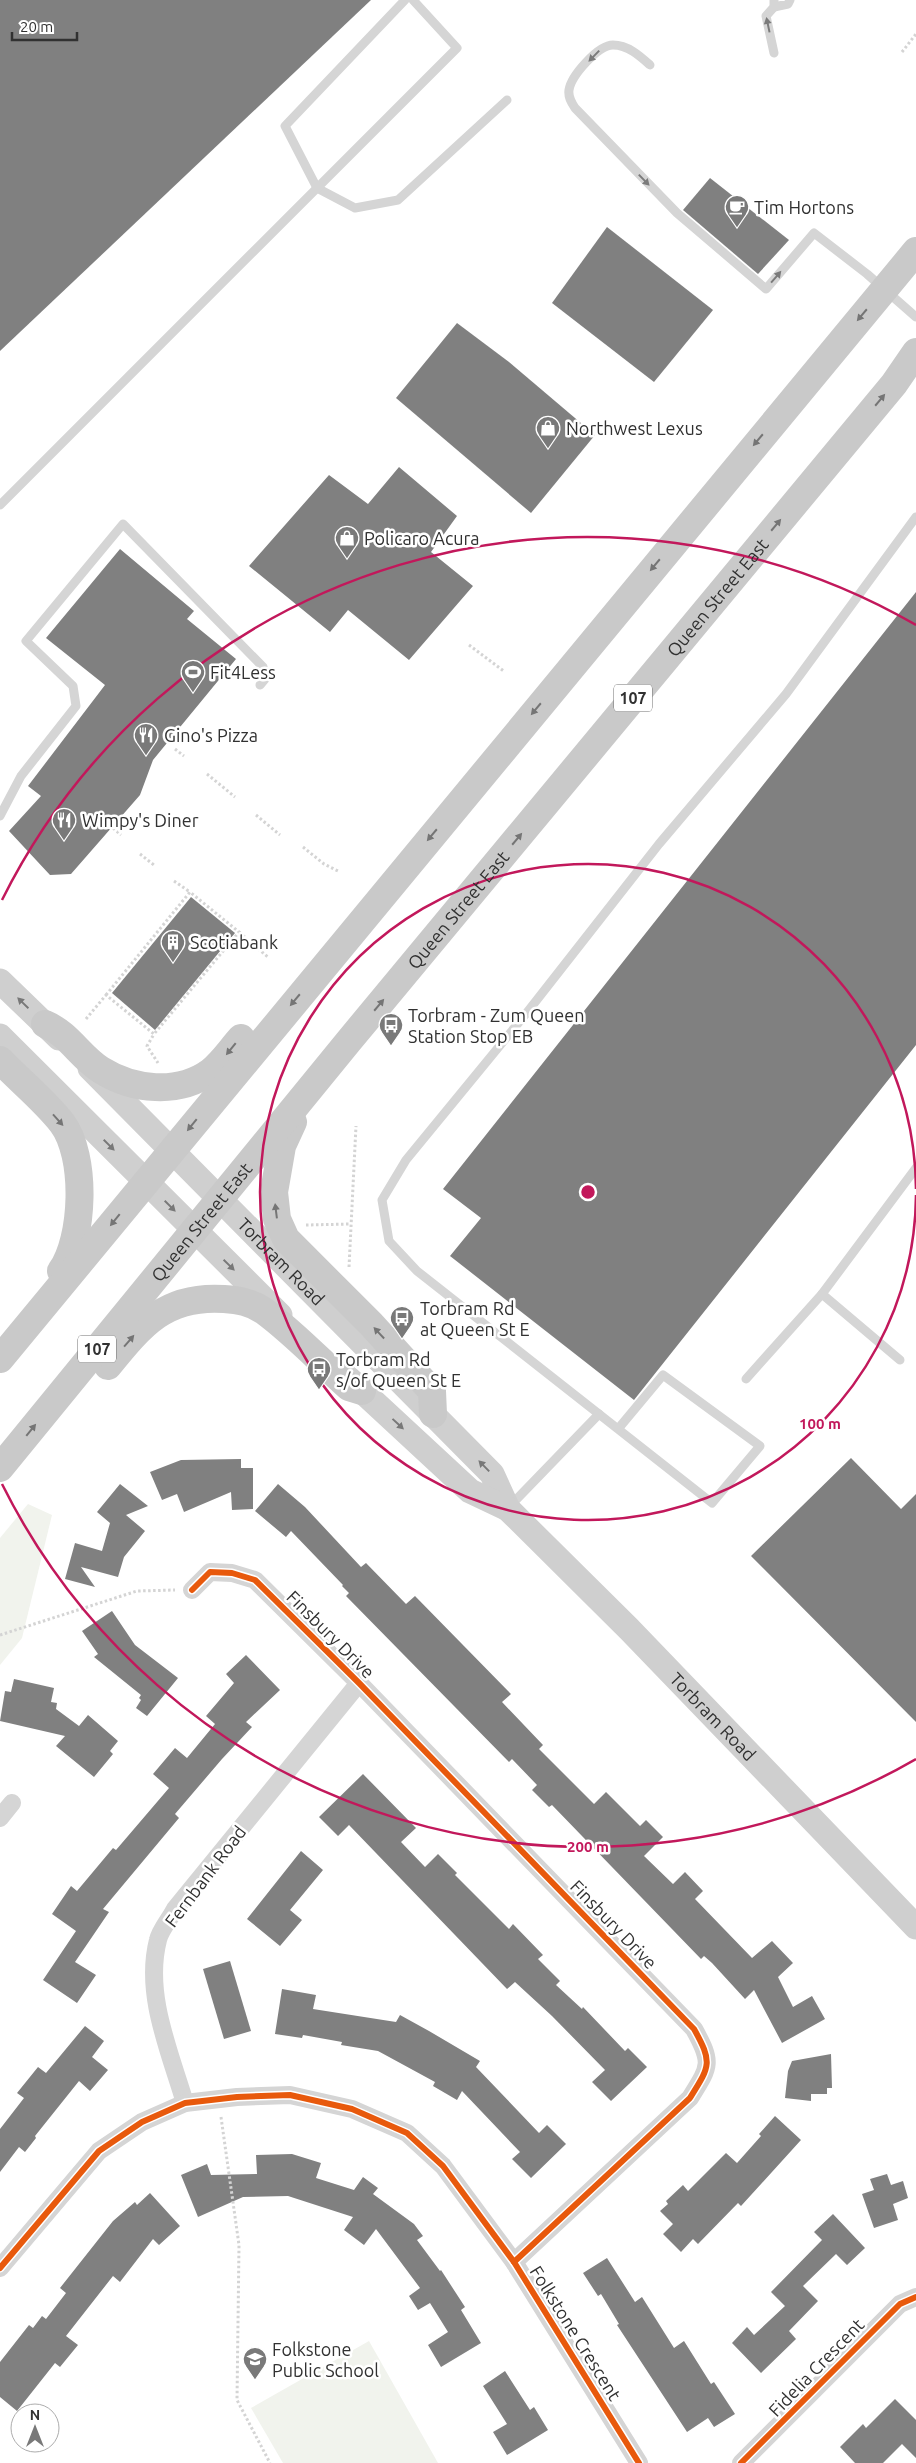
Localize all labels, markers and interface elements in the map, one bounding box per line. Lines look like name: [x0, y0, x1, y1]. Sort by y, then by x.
scale bar: [12, 10, 78, 42]
text: 20 m: [20, 18, 53, 35]
one-way arrow: [764, 18, 772, 33]
one-way arrow: [588, 49, 600, 61]
one-way arrow: [638, 173, 650, 185]
cafe icon: Tim Hortons: [724, 194, 750, 228]
place label: Tim Hortons: [754, 197, 854, 217]
one-way arrow: [771, 271, 782, 284]
one-way arrow: [856, 308, 867, 321]
one-way arrow: [874, 394, 885, 406]
shop icon: Northwest Lexus: [535, 415, 561, 449]
place label: Northwest Lexus: [566, 418, 703, 438]
one-way arrow: [753, 434, 764, 446]
one-way arrow: [771, 519, 782, 532]
shop icon: Policaro Acura: [334, 525, 360, 559]
place label: Policaro Acura: [364, 528, 480, 548]
street label: Queen Street East: [662, 534, 772, 661]
one-way arrow: [649, 558, 660, 571]
sports icon: Fit4Less: [180, 659, 206, 693]
place label: Fit4Less: [210, 662, 276, 682]
road number: 107: [614, 684, 652, 711]
one-way arrow: [530, 703, 541, 716]
restaurant icon: Gino's Pizza: [133, 722, 159, 756]
place label: Gino's Pizza: [164, 725, 258, 745]
restaurant icon: Wimpy's Diner: [51, 807, 77, 841]
place label: Wimpy's Diner: [82, 810, 199, 830]
one-way arrow: [426, 828, 438, 840]
one-way arrow: [511, 833, 522, 846]
street label: Queen Street East: [403, 847, 512, 973]
building icon: Scotiabank: [160, 929, 186, 963]
place label: Scotiabank: [190, 932, 278, 952]
one-way arrow: [290, 993, 301, 1006]
one-way arrow: [17, 997, 29, 1009]
one-way arrow: [374, 999, 385, 1012]
place label: Torbram - Zum Queen Station Stop EB: [408, 1005, 584, 1046]
bus stop icon: Torbram - Zum Queen Station Stop EB: [378, 1012, 404, 1046]
one-way arrow: [226, 1042, 237, 1055]
one-way arrow: [52, 1113, 64, 1125]
one-way arrow: [186, 1118, 197, 1131]
one-way arrow: [103, 1139, 115, 1151]
street label: Queen Street East: [147, 1158, 255, 1286]
centre of rings: [579, 1183, 597, 1201]
one-way arrow: [164, 1200, 176, 1212]
one-way arrow: [272, 1202, 280, 1218]
one-way arrow: [109, 1213, 120, 1226]
street label: Torbram Road: [234, 1214, 329, 1309]
one-way arrow: [222, 1259, 234, 1271]
place label: Torbram Rd at Queen St E: [420, 1298, 530, 1340]
bus stop icon: Torbram Rd at Queen St E: [389, 1305, 415, 1339]
one-way arrow: [373, 1328, 385, 1340]
one-way arrow: [123, 1335, 135, 1347]
road number: 107: [78, 1336, 116, 1362]
place label: Torbram Rd s/of Queen St E: [336, 1349, 461, 1391]
bus stop icon: Torbram Rd s/of Queen St E: [306, 1356, 332, 1390]
text: 100 m: [799, 1415, 841, 1432]
one-way arrow: [391, 1419, 404, 1430]
one-way arrow: [25, 1424, 36, 1437]
one-way arrow: [479, 1461, 491, 1473]
street label: Finsbury Drive: [283, 1586, 379, 1682]
street label: Torbram Road: [666, 1668, 760, 1764]
street label: Fernbank Road: [161, 1822, 249, 1930]
text: 200 m: [567, 1838, 609, 1855]
street label: Finsbury Drive: [567, 1876, 661, 1972]
street label: Folkstone Crescent: [527, 2262, 625, 2404]
street label: Fidelia Crescent: [764, 2314, 868, 2420]
place label: Folkstone Public School: [272, 2339, 379, 2380]
school or university icon: Folkstone Public School: [242, 2346, 268, 2380]
north arrow: [10, 2403, 60, 2453]
text: N: [30, 2407, 40, 2423]

